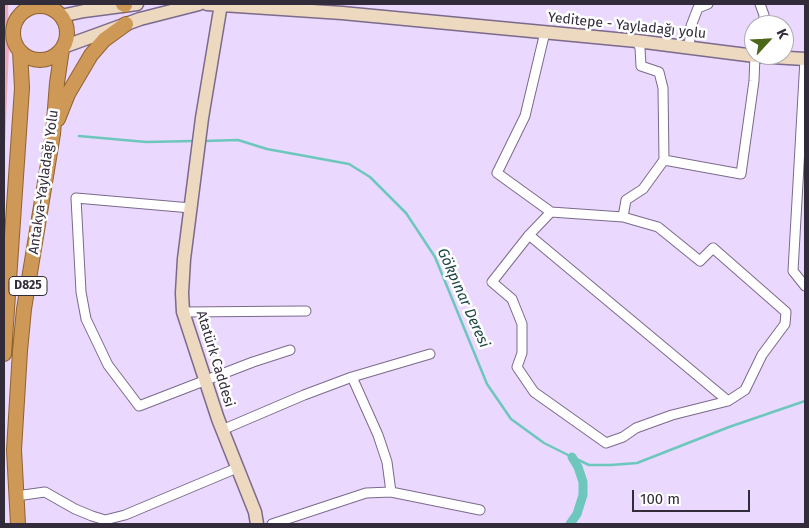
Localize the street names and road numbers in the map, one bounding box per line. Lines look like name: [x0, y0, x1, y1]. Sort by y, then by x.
street label: Yeditepe - Yayladağı yolu: [547, 9, 707, 43]
street label: Antakya-Yayladağı Yolu: [26, 109, 62, 255]
road number: D825: [9, 276, 47, 296]
street label: Atatürk Caddesi: [192, 309, 238, 409]

